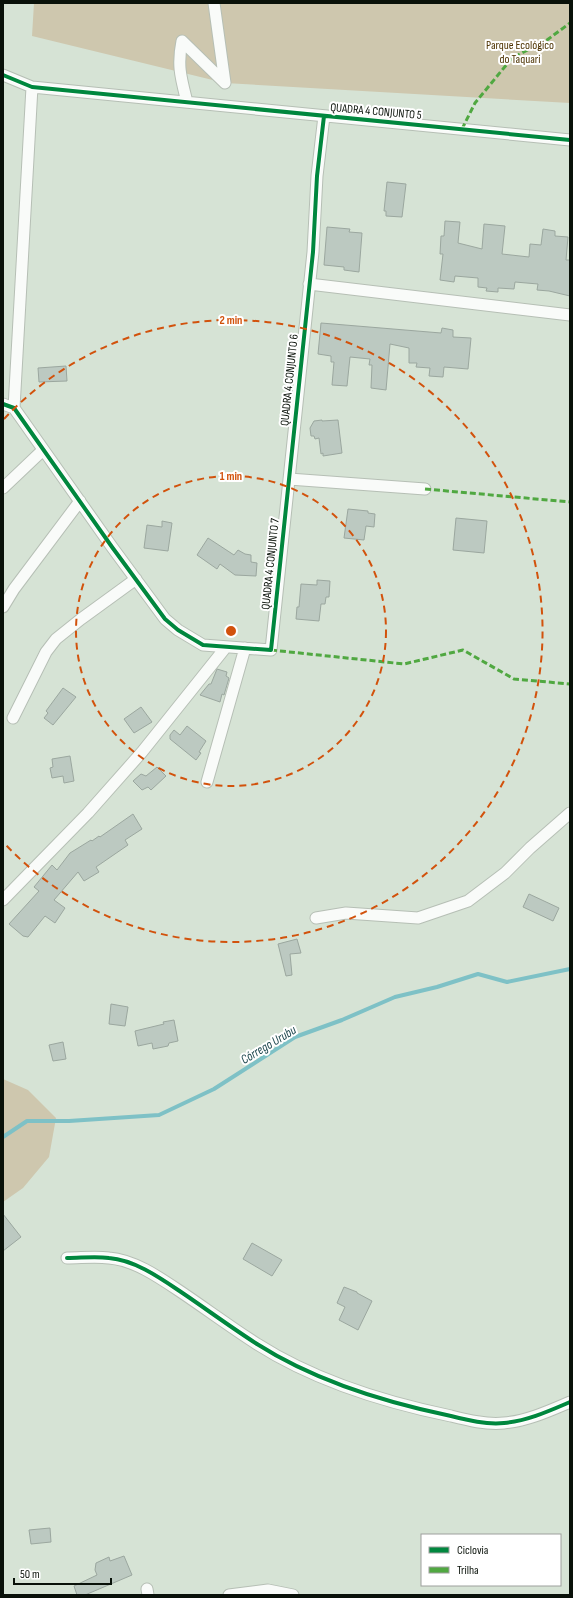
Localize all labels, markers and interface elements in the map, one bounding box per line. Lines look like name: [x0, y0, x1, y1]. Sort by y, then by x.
park label: Parque Ecológico do Taquari: [486, 38, 554, 67]
street label: QUADRA 4 CONJUNTO 5: [330, 100, 423, 123]
text: 2 min: [220, 313, 242, 328]
street label: QUADRA 4 CONJUNTO 6: [277, 333, 302, 427]
text: 1 min: [220, 469, 242, 484]
street label: QUADRA 4 CONJUNTO 7: [258, 517, 283, 610]
centre of rings: [224, 624, 238, 638]
water label: Córrego Urubu: [238, 1022, 300, 1068]
legend: [421, 1534, 561, 1586]
text: Ciclovia: [457, 1543, 489, 1558]
scale bar: [14, 1560, 111, 1586]
text: Trilha: [457, 1563, 479, 1578]
text: 50 m: [20, 1567, 40, 1582]

